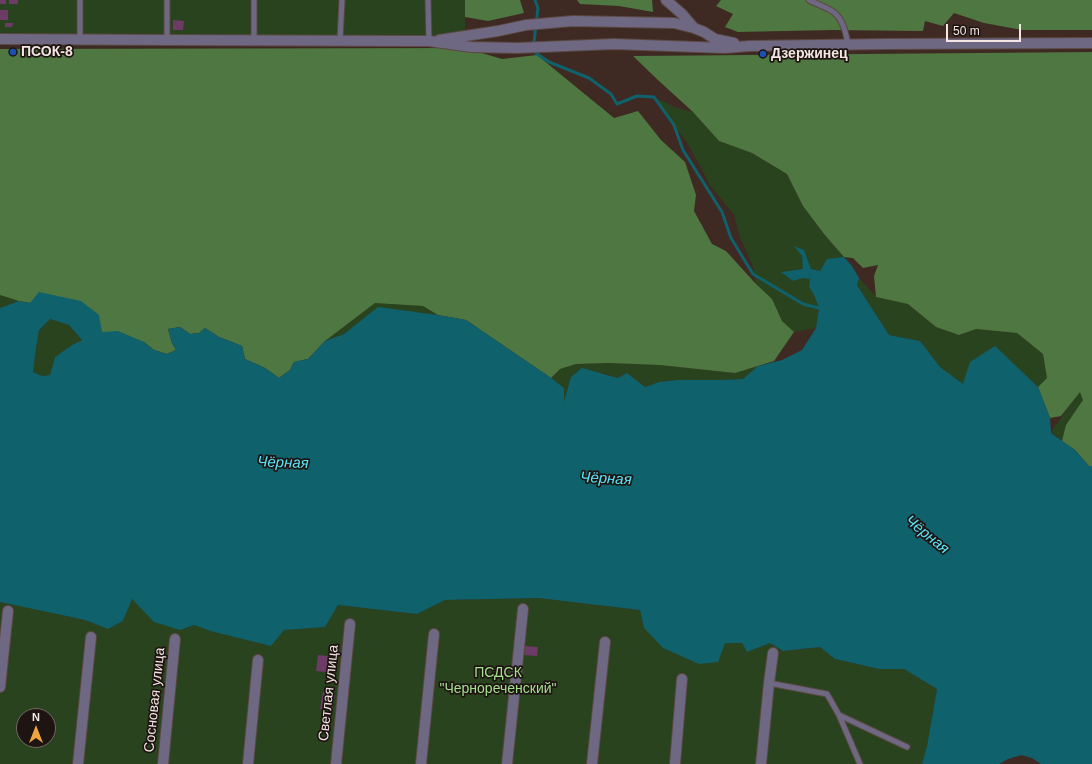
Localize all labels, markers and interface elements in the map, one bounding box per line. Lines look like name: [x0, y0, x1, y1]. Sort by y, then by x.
scale bar: [948, 16, 1023, 42]
text: 50 m: [953, 24, 980, 38]
place label: ПСОК-8: [21, 44, 73, 60]
place label: Дзержинец: [771, 46, 848, 62]
marker: ПСОК-8: [8, 47, 18, 57]
marker: Дзержинец: [758, 49, 768, 59]
water label: Чёрная: [257, 453, 309, 473]
water label: Чёрная: [580, 469, 632, 489]
water label: Чёрная: [901, 512, 953, 558]
street label: Светлая улица: [316, 644, 342, 742]
street label: Сосновая улица: [141, 647, 169, 753]
park label: ПСДСК "Чернореченский": [439, 665, 557, 698]
north arrow: [16, 708, 56, 748]
text: N: [32, 711, 40, 723]

